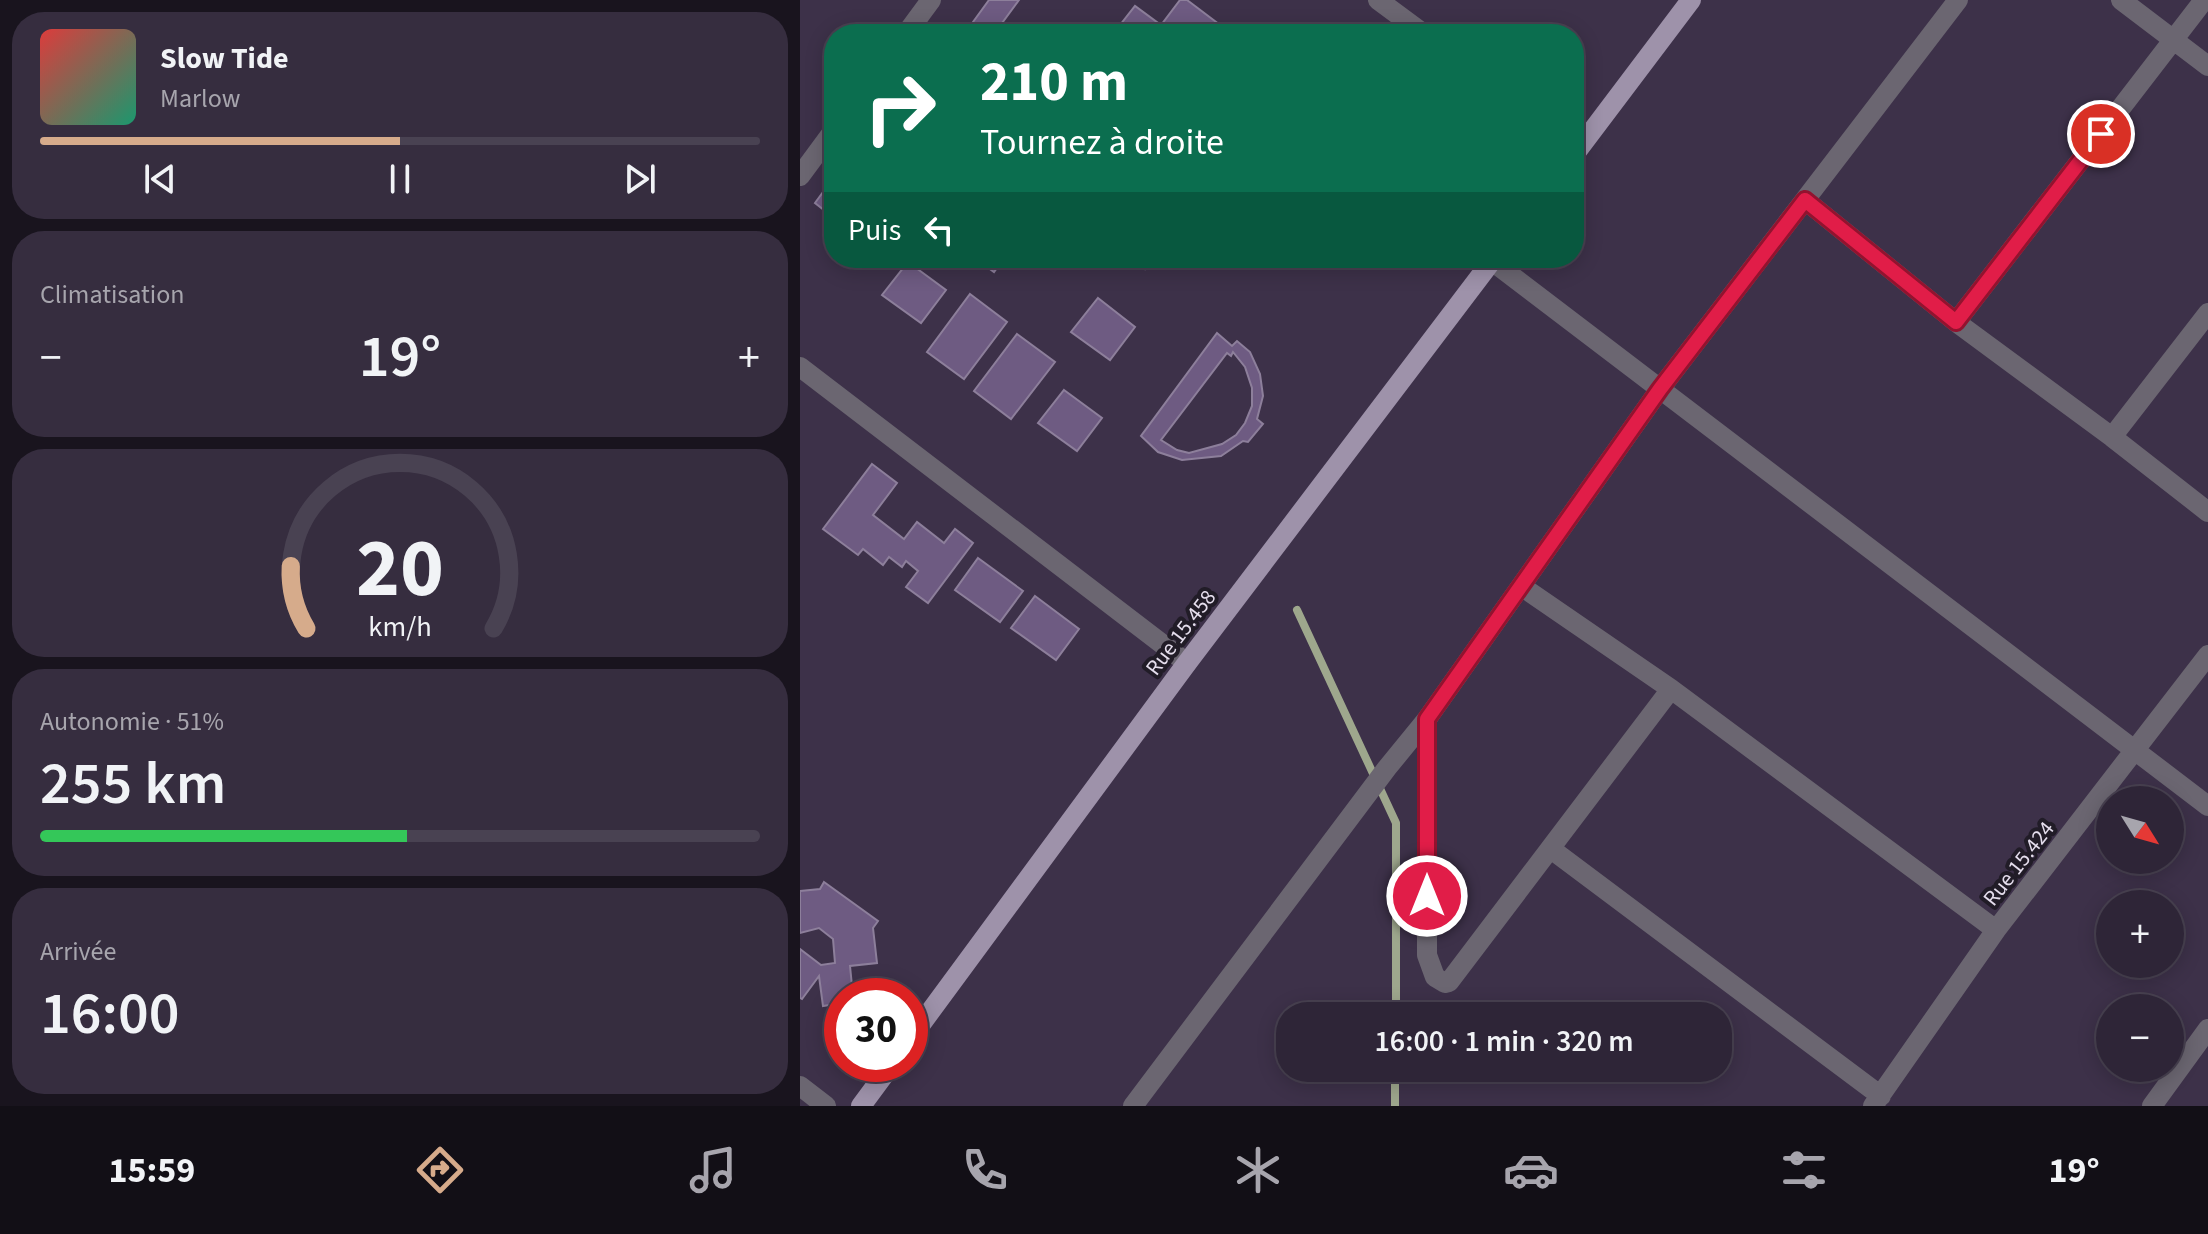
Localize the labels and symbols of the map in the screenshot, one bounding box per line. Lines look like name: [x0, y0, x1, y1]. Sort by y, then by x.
pin: [2067, 100, 2135, 168]
street label: Rue 15.458: [1138, 583, 1224, 682]
north arrow: [2096, 786, 2184, 874]
street label: Rue 15.424: [1975, 814, 2062, 913]
position arrow: [1385, 854, 1469, 938]
speed limit sign: 30: [824, 978, 928, 1082]

